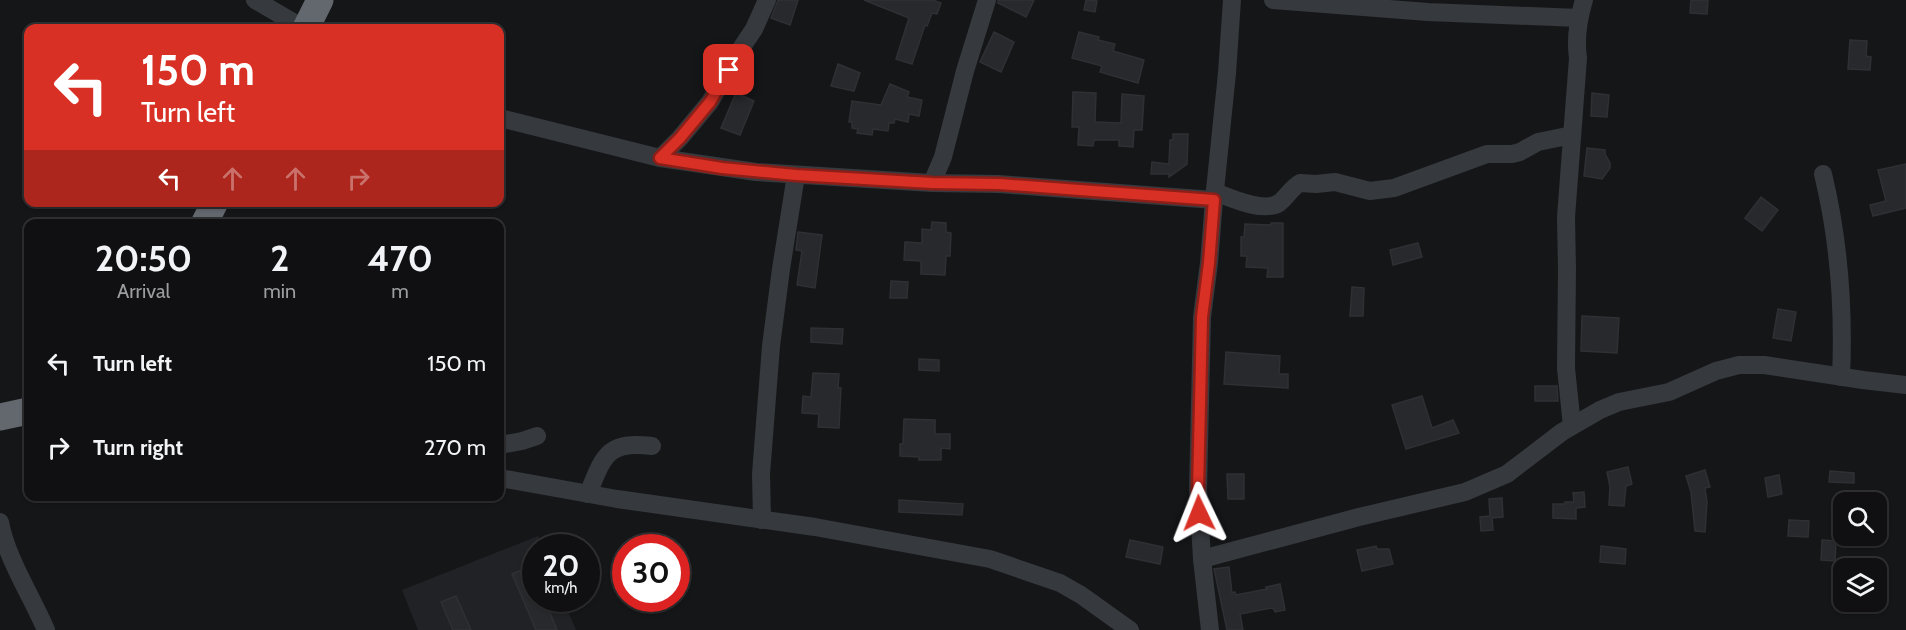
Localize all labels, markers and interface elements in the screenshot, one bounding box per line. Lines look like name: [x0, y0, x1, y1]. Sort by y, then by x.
text: 150 m: [141, 44, 255, 96]
pin: [703, 44, 754, 95]
icon: left: [42, 48, 120, 126]
icon: arrive: [712, 53, 745, 86]
text: Turn left: [141, 96, 235, 129]
icon: left: [153, 162, 186, 195]
icon: ahead: [216, 162, 249, 195]
icon: ahead: [279, 162, 312, 195]
icon: right: [342, 162, 375, 195]
text: 20:50: [95, 236, 192, 280]
text: 2: [270, 236, 289, 280]
text: 470: [367, 236, 433, 280]
text: Arrival: [117, 279, 170, 303]
text: min: [263, 279, 296, 303]
text: m: [391, 279, 409, 303]
icon: left: [42, 347, 75, 380]
text: Turn left: [93, 350, 172, 377]
text: 150 m: [427, 350, 486, 377]
icon: right: [42, 431, 75, 464]
text: Turn right: [93, 434, 183, 461]
text: 270 m: [424, 434, 486, 461]
position arrow: [1167, 481, 1231, 545]
map controls: [1833, 492, 1887, 612]
button: search: [1833, 492, 1887, 546]
speed limit sign: 30: [612, 534, 690, 612]
text: 20: [542, 547, 580, 584]
button: layers: [1833, 558, 1887, 612]
text: km/h: [545, 579, 577, 597]

